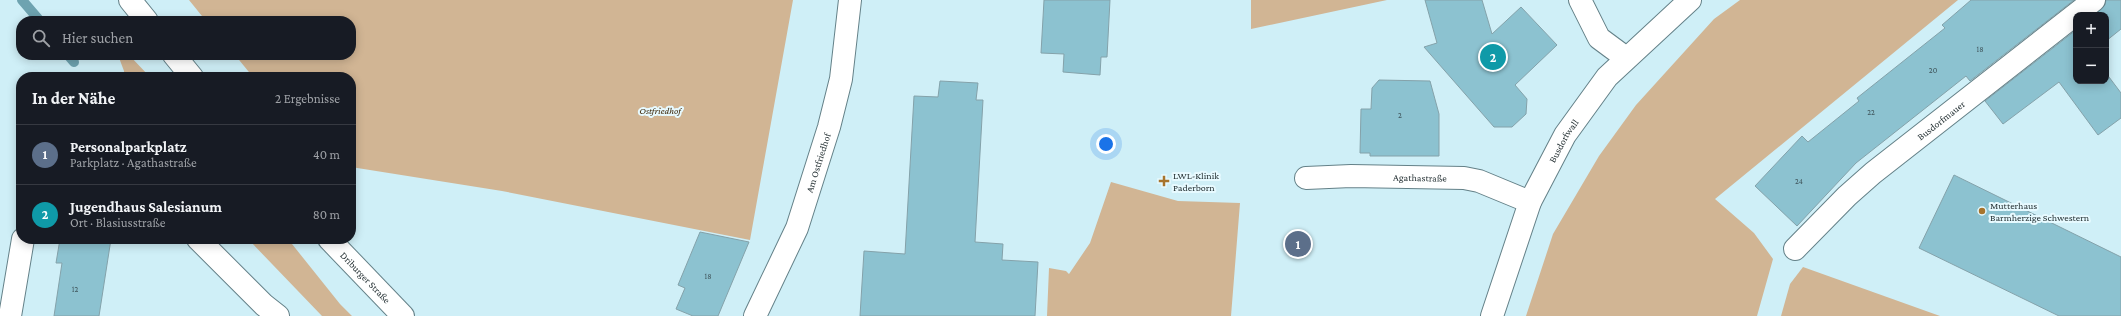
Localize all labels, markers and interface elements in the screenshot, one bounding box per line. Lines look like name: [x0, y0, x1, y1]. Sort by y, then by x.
map controls: [2073, 12, 2109, 84]
button: +: [2073, 12, 2109, 48]
search box: [16, 16, 356, 60]
icon: search: [30, 27, 52, 49]
text: Hier suchen: [62, 30, 133, 46]
pin: 2: [1480, 42, 1506, 72]
house number: 18: [1977, 45, 1983, 54]
button: −: [2073, 48, 2109, 84]
house number: 20: [1929, 66, 1938, 75]
text: In der Nähe: [32, 89, 115, 108]
text: 2 Ergebnisse: [275, 91, 340, 106]
street label: Busdorfmauer: [1915, 98, 1967, 142]
park label: Ostfriedhof: [639, 105, 682, 116]
house number: 22: [1867, 108, 1875, 117]
house number: 2: [1398, 111, 1402, 120]
street label: Busdorfwall: [1546, 116, 1581, 164]
street label: Am Ostfriedhof: [803, 131, 833, 194]
your location: [1096, 134, 1116, 154]
text: Personalparkplatz: [70, 139, 187, 155]
text: 1: [43, 147, 47, 162]
text: 40 m: [313, 147, 340, 162]
text: Parkplatz · Agathastraße: [70, 155, 197, 170]
place label: LWL-Klinik Paderborn: [1173, 170, 1219, 193]
street label: Agathastraße: [1393, 171, 1447, 183]
marker: LWL-Klinik Paderborn: [1158, 175, 1170, 187]
house number: 24: [1795, 177, 1803, 186]
text: Jugendhaus Salesianum: [70, 199, 222, 215]
place label: Mutterhaus Barmherzige Schwestern: [1990, 200, 2090, 223]
marker: Mutterhaus Barmherzige Schwestern: [1977, 206, 1987, 216]
text: 2: [42, 207, 48, 222]
text: 80 m: [313, 207, 340, 222]
text: Ort · Blasiusstraße: [70, 215, 165, 230]
pin: 1: [1285, 229, 1311, 259]
street label: Driburger Straße: [338, 249, 393, 306]
house number: 18: [705, 272, 711, 281]
house number: 12: [72, 285, 78, 294]

